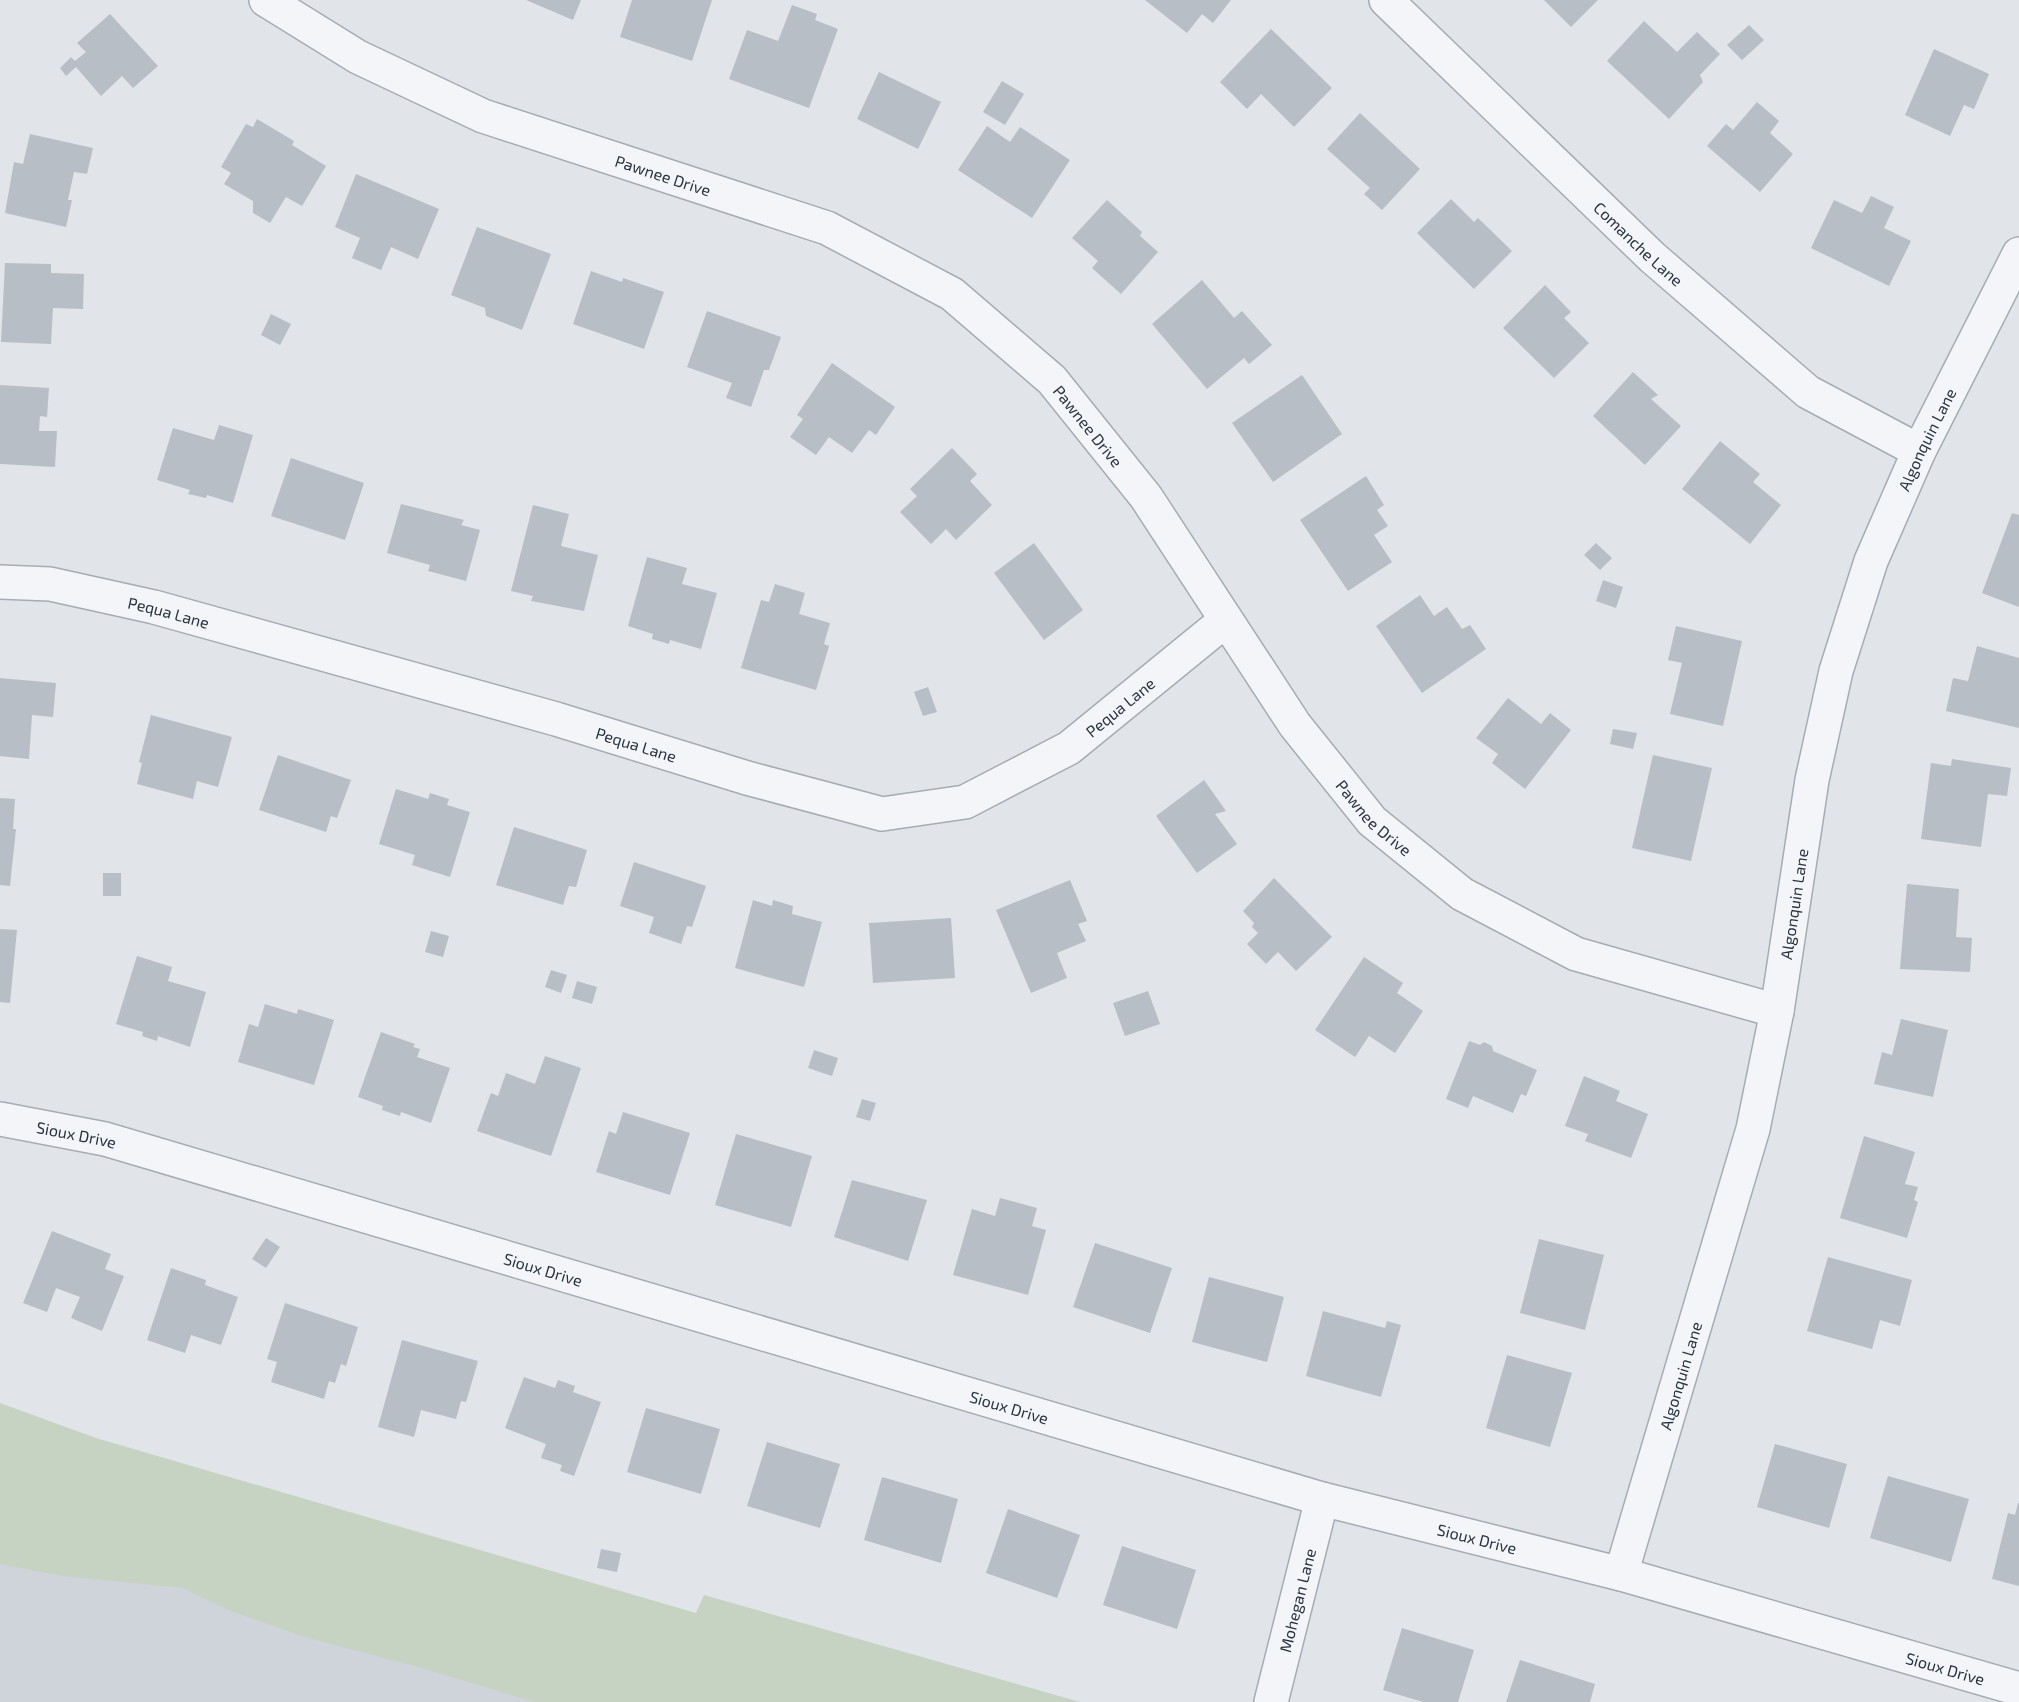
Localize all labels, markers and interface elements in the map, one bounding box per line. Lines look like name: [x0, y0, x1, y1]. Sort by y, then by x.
street label: Pawnee Drive: [613, 150, 713, 199]
street label: Comanche Lane: [1591, 197, 1687, 289]
street label: Pawnee Drive: [1050, 381, 1127, 470]
street label: Algonquin Lane: [1893, 385, 1959, 494]
street label: Pequa Lane: [126, 592, 212, 632]
street label: Pequa Lane: [1081, 673, 1158, 740]
street label: Pequa Lane: [594, 722, 679, 765]
street label: Pawnee Drive: [1333, 775, 1416, 859]
street label: Algonquin Lane: [1775, 847, 1811, 961]
street label: Sioux Drive: [35, 1117, 119, 1151]
street label: Sioux Drive: [502, 1248, 585, 1289]
street label: Algonquin Lane: [1655, 1319, 1705, 1432]
street label: Sioux Drive: [968, 1386, 1051, 1427]
street label: Sioux Drive: [1435, 1519, 1519, 1557]
street label: Mohegan Lane: [1274, 1546, 1319, 1654]
street label: Sioux Drive: [1904, 1647, 1987, 1688]

